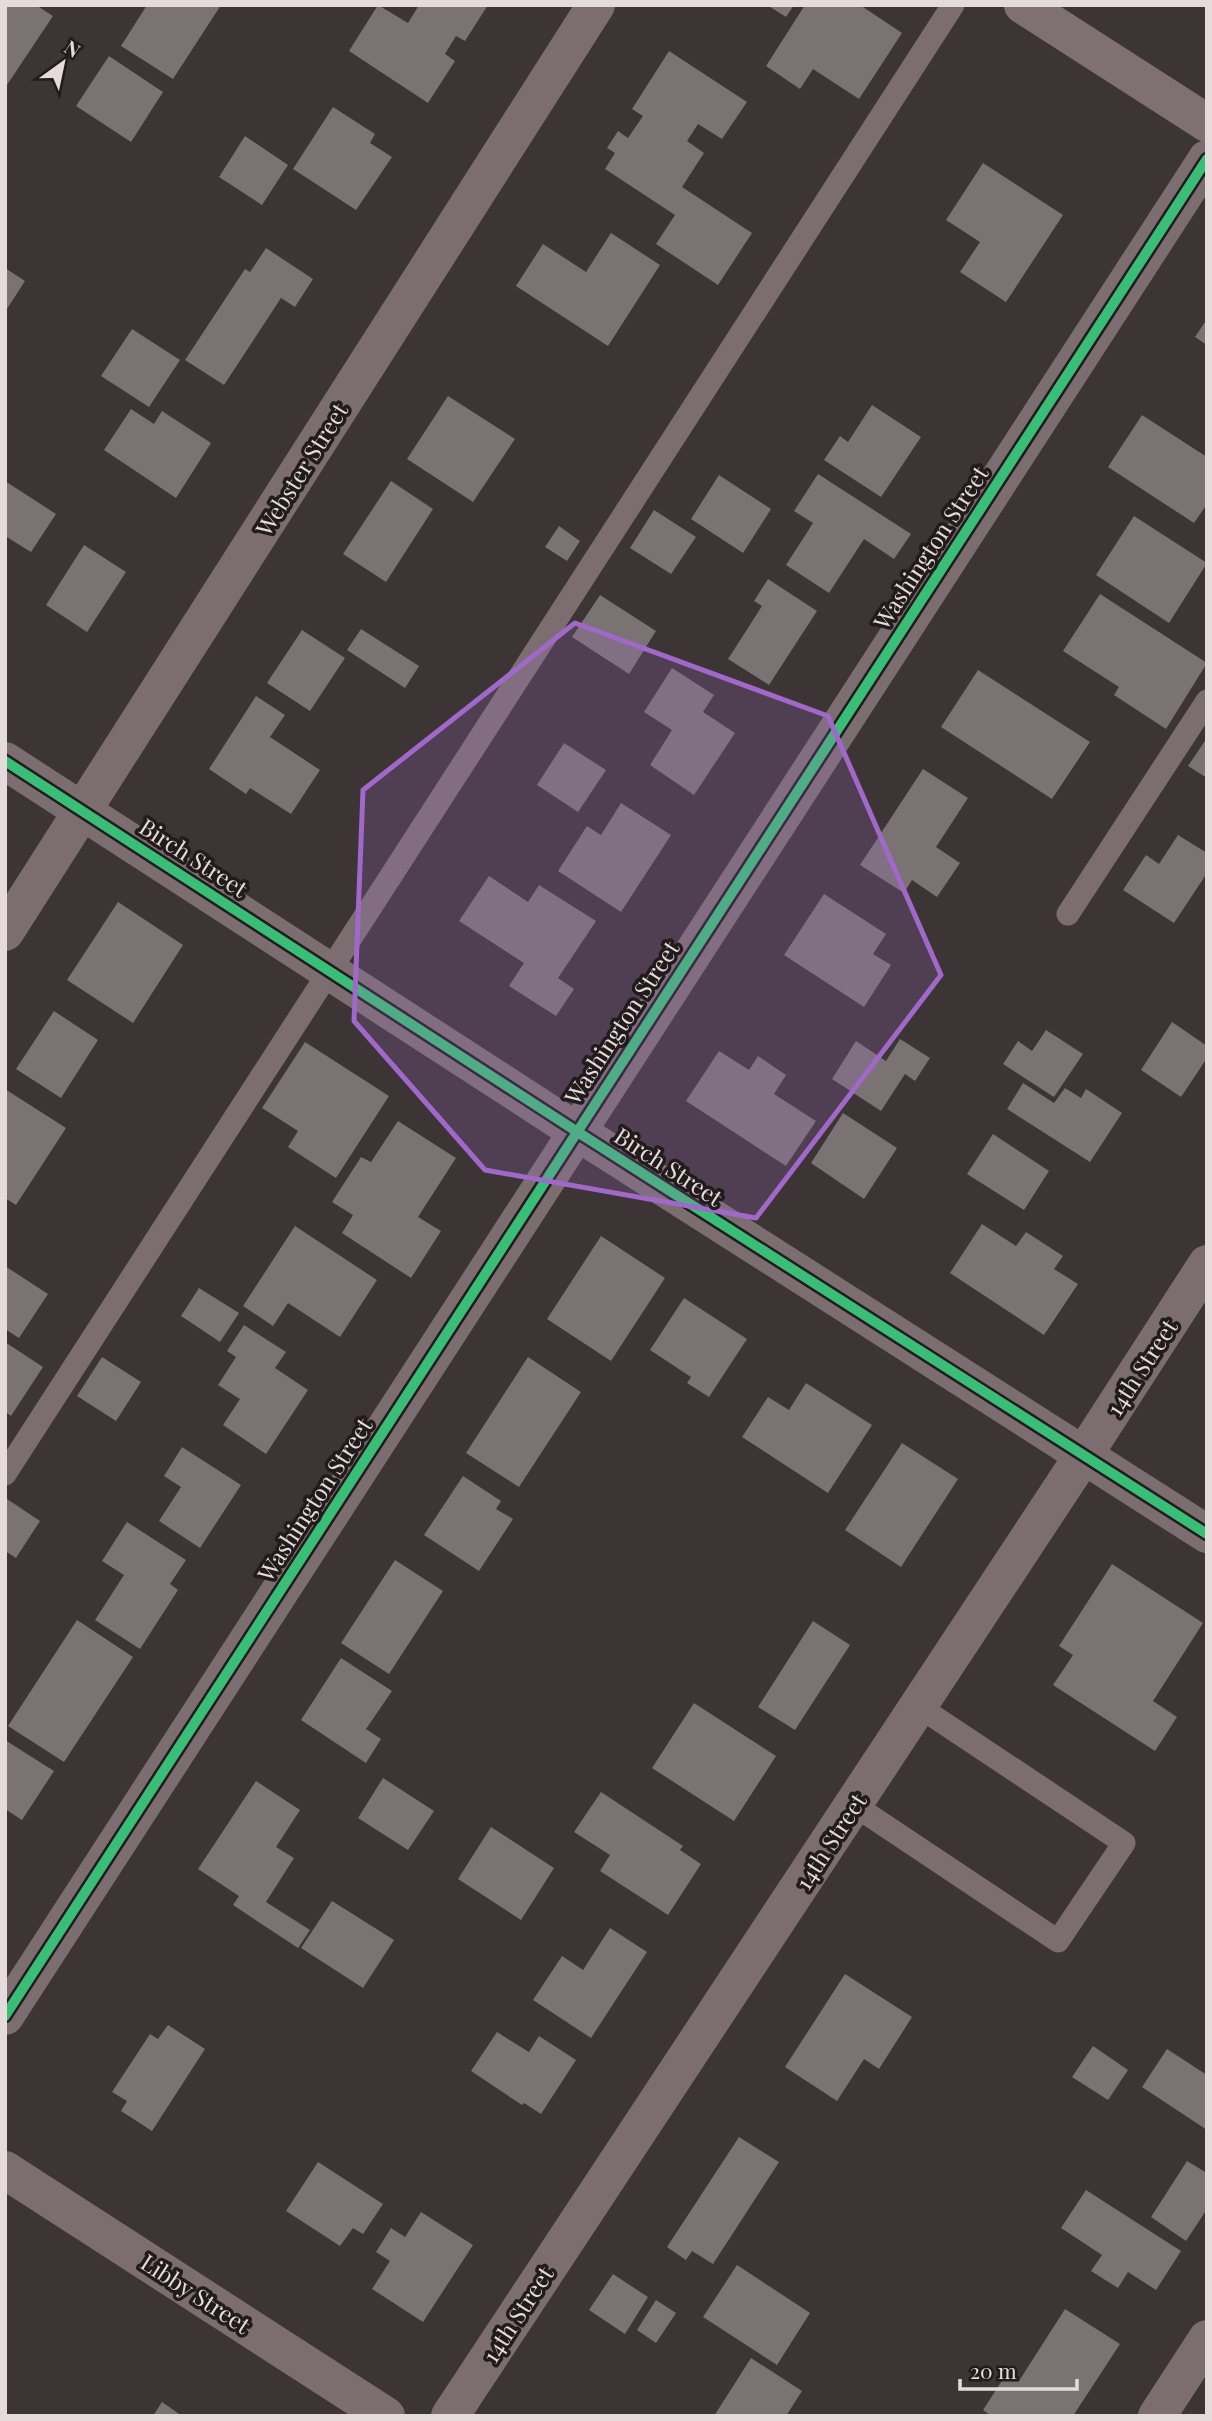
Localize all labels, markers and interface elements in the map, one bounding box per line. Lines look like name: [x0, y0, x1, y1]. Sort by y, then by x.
north arrow: [28, 28, 98, 98]
text: N: [60, 33, 86, 63]
street label: Webster Street: [247, 396, 355, 542]
street label: Washington Street: [865, 458, 995, 636]
street label: Birch Street: [134, 811, 255, 904]
street label: Washington Street: [556, 933, 686, 1111]
street label: Birch Street: [609, 1120, 730, 1213]
street label: 14th Street: [1098, 1312, 1184, 1421]
street label: Washington Street: [249, 1410, 379, 1588]
street label: 14th Street: [787, 1786, 873, 1895]
street label: Libby Street: [135, 2246, 257, 2340]
street label: 14th Street: [474, 2259, 560, 2368]
scale bar: [960, 2348, 1077, 2392]
text: 20 m: [970, 2356, 1017, 2384]

